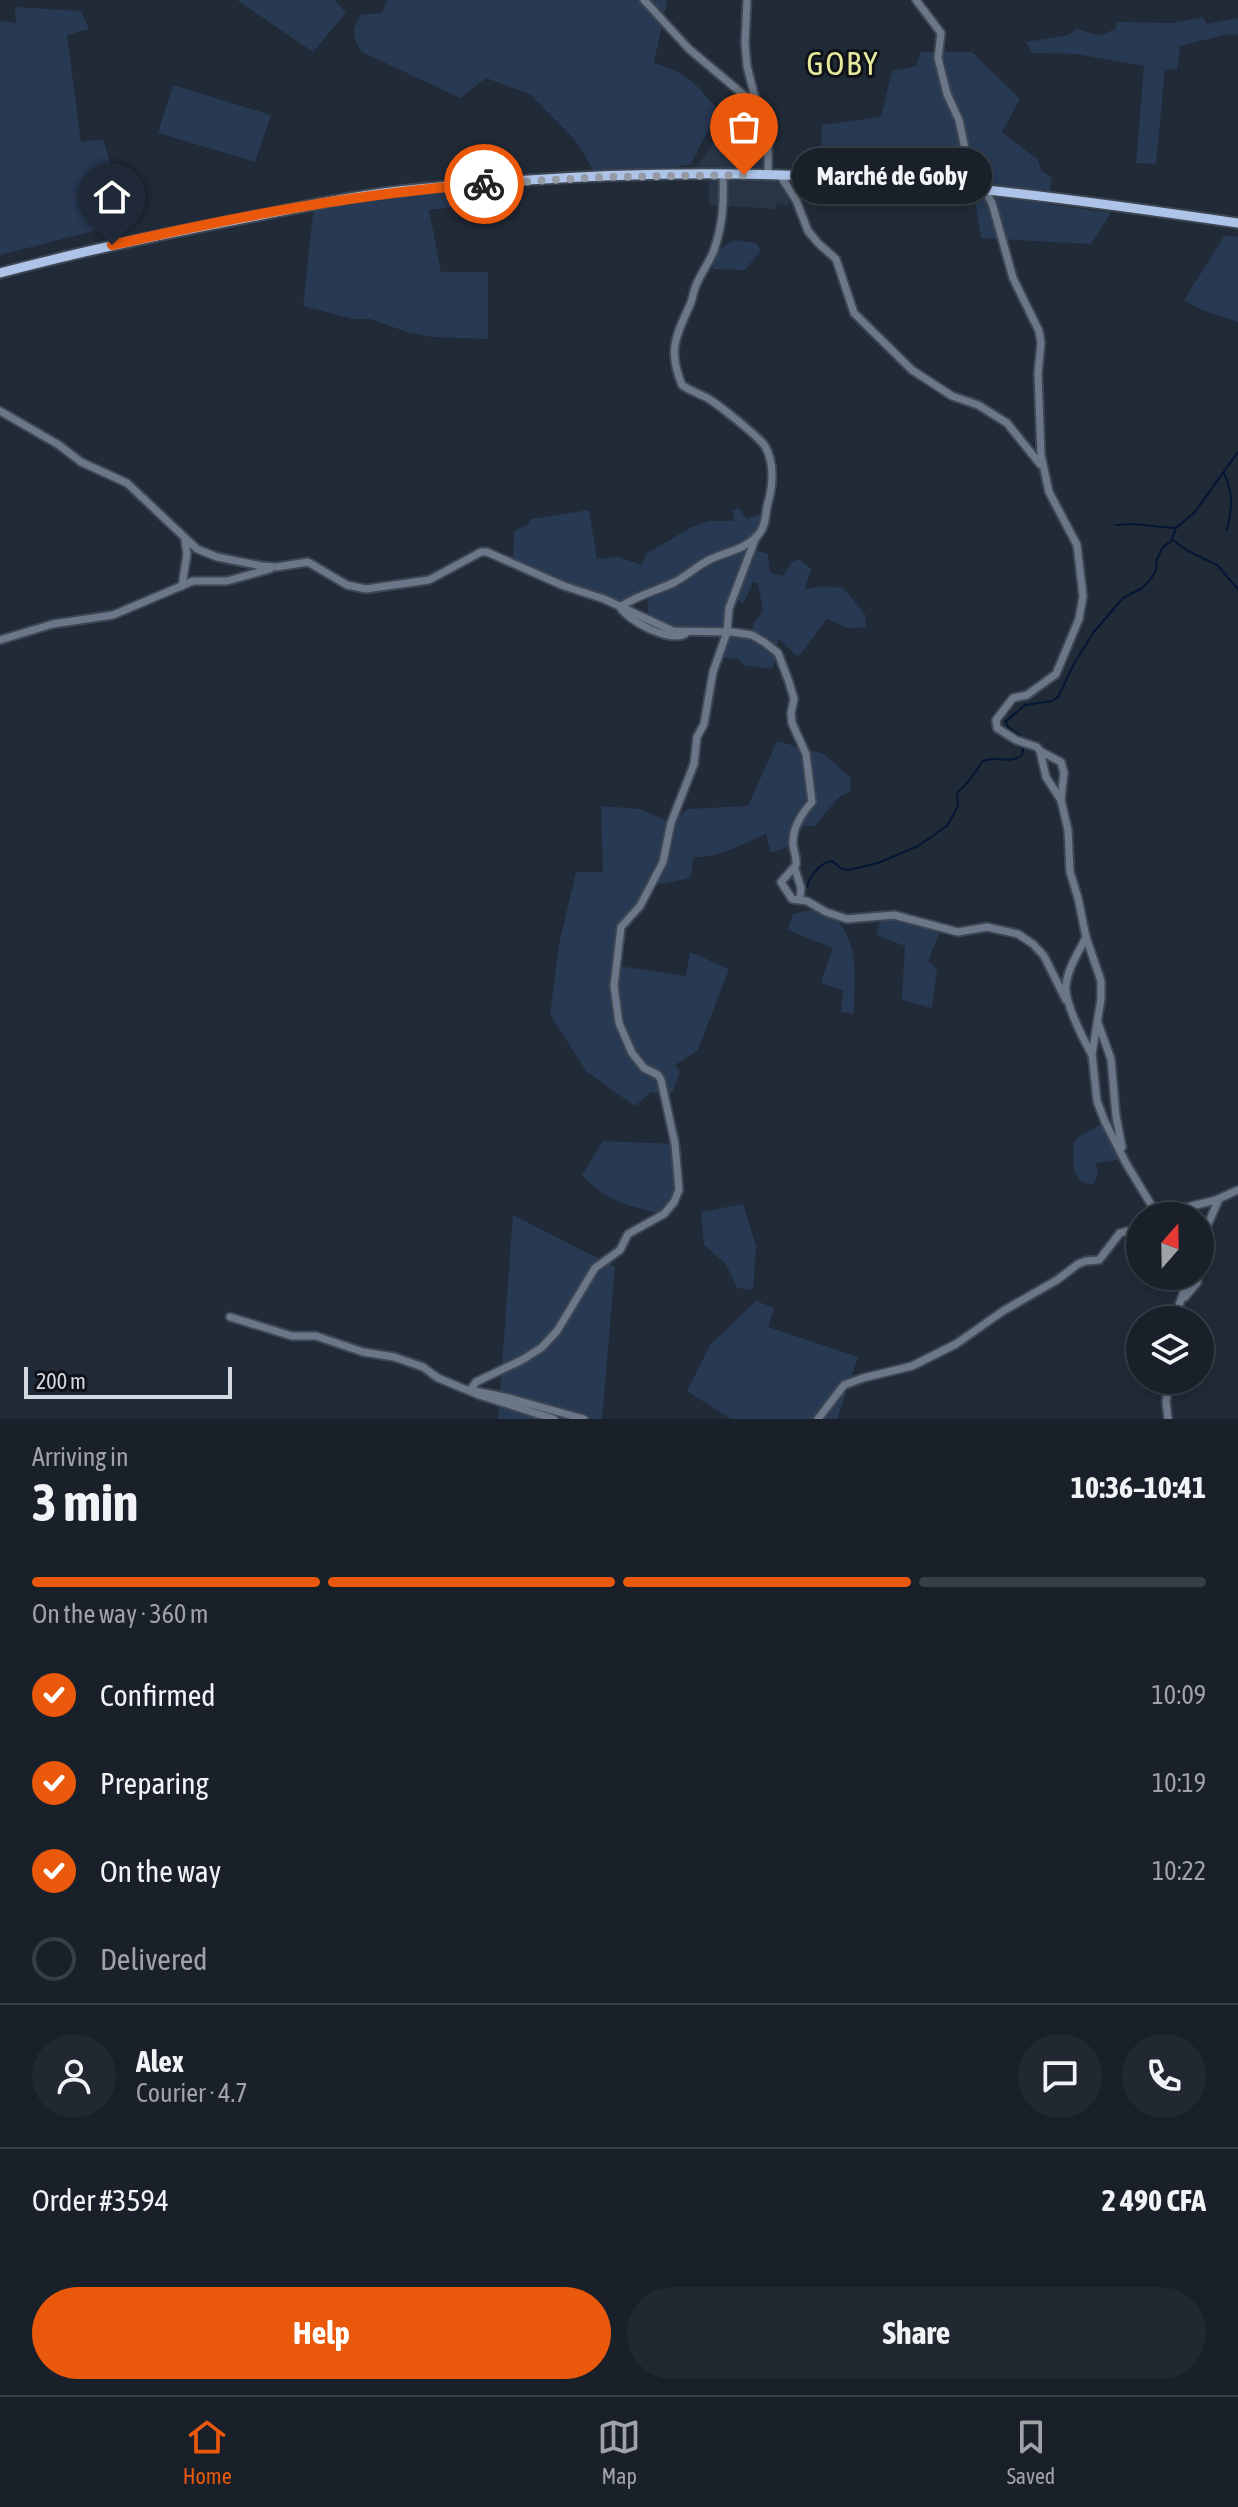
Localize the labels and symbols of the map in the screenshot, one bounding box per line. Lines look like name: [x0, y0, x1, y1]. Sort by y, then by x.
district label: GOBY: [806, 45, 880, 82]
pin: [710, 93, 778, 175]
courier: [444, 144, 524, 224]
callout: Marché de Goby: [792, 147, 992, 203]
pin: [78, 163, 146, 245]
north arrow: [1126, 1202, 1214, 1290]
scale bar: [24, 1363, 232, 1399]

